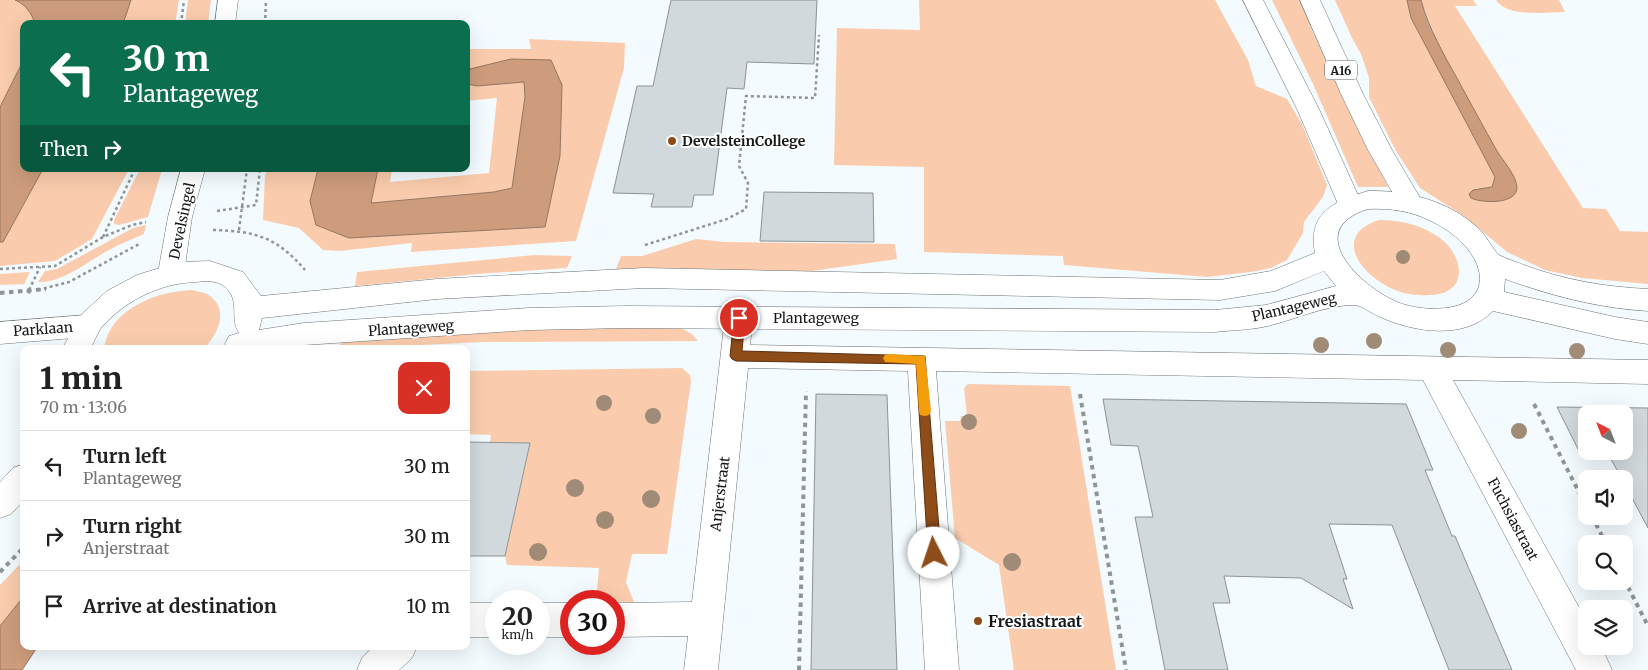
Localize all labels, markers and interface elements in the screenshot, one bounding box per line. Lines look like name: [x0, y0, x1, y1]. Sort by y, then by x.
text: 30 m: [123, 37, 209, 81]
icon: left: [40, 40, 105, 105]
road number: A16: [1325, 60, 1357, 80]
text: Plantageweg: [123, 80, 258, 108]
place label: DevelsteinCollege: [682, 132, 806, 150]
icon: right: [98, 135, 126, 163]
marker: DevelsteinCollege: [666, 135, 678, 147]
text: Then: [40, 137, 88, 161]
street label: Develsingel: [165, 180, 199, 261]
street label: Plantageweg: [1250, 288, 1338, 325]
pin: [718, 297, 760, 339]
icon: arrive: [725, 304, 753, 332]
street label: Plantageweg: [773, 309, 860, 327]
street label: Plantageweg: [367, 316, 455, 340]
street label: Parklaan: [12, 318, 74, 340]
text: 1 min: [40, 359, 122, 397]
button: close: [398, 362, 450, 414]
text: 70 m · 13:06: [40, 397, 127, 417]
north arrow: [1578, 405, 1632, 460]
map controls: [1578, 405, 1633, 655]
text: Turn left: [83, 444, 167, 468]
icon: left: [40, 452, 68, 480]
text: 30 m: [404, 454, 450, 478]
street label: Anjerstraat: [706, 455, 734, 534]
text: Plantageweg: [83, 468, 181, 488]
button: sound: [1578, 470, 1633, 525]
street label: Fuchsiastraat: [1484, 475, 1543, 564]
text: Turn right: [83, 514, 182, 538]
icon: right: [40, 522, 68, 550]
text: 30 m: [404, 524, 450, 548]
position arrow: [907, 526, 959, 578]
button: search: [1578, 535, 1633, 590]
text: Anjerstraat: [83, 538, 169, 558]
speed limit sign: 30: [560, 590, 625, 655]
icon: arrive: [40, 592, 68, 620]
text: Arrive at destination: [83, 594, 277, 618]
text: 10 m: [407, 594, 450, 618]
text: 20: [502, 600, 533, 632]
button: layers: [1578, 600, 1633, 655]
place label: Fresiastraat: [988, 611, 1083, 631]
marker: Fresiastraat: [972, 615, 984, 627]
text: km/h: [502, 627, 533, 642]

